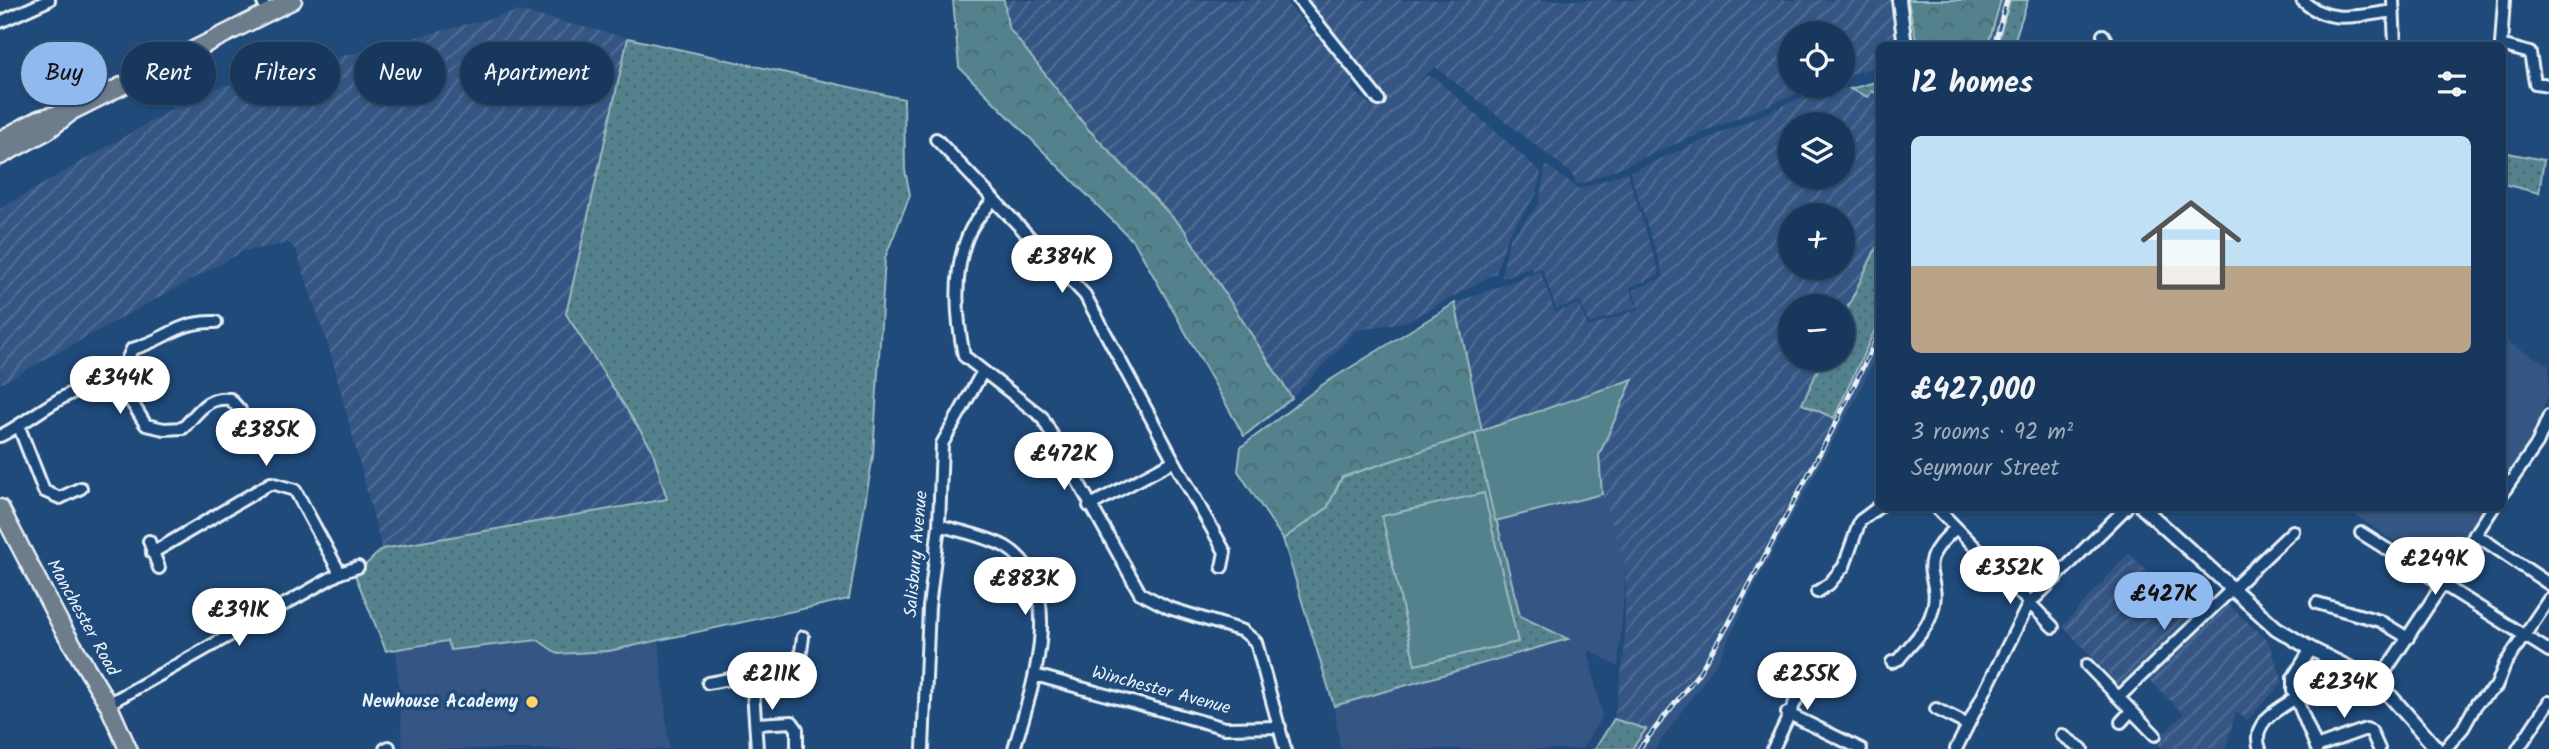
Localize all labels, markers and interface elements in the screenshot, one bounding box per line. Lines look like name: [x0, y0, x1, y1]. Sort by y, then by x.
map controls: [1778, 21, 1855, 371]
button: locate: [1778, 21, 1855, 98]
chip: Buy: [21, 42, 107, 105]
chip: Rent: [121, 42, 216, 105]
chip: Filters: [230, 42, 340, 105]
chip: New: [354, 42, 446, 105]
chip: Apartment: [460, 42, 614, 105]
text: 12 homes: [1911, 60, 2033, 108]
icon: filters: [2433, 65, 2471, 103]
button: layers: [1778, 112, 1855, 189]
icon: home: [2128, 182, 2254, 308]
button: +: [1778, 203, 1855, 280]
pin: £384K: [1013, 236, 1111, 295]
text: £384K: [1027, 240, 1097, 276]
button: −: [1778, 294, 1855, 371]
pin: £344K: [71, 356, 169, 416]
text: £344K: [86, 361, 154, 397]
text: £427,000: [1911, 367, 2035, 415]
pin: £385K: [217, 408, 315, 468]
text: £385K: [232, 413, 300, 449]
text: 3 rooms · 92 m²: [1911, 415, 2073, 451]
pin: £472K: [1015, 433, 1113, 492]
text: £472K: [1030, 437, 1098, 473]
text: Seymour Street: [1911, 451, 2059, 487]
street label: Salisbury Avenue: [897, 489, 937, 619]
pin: £249K: [2386, 538, 2484, 597]
text: £249K: [2401, 542, 2469, 578]
pin: £352K: [1961, 546, 2059, 606]
text: £352K: [1976, 551, 2044, 587]
street label: Manchester Road: [38, 554, 127, 683]
pin: £883K: [976, 558, 1074, 617]
text: £883K: [990, 562, 1060, 598]
pin: £427K: [2115, 572, 2213, 632]
text: £427K: [2130, 577, 2198, 613]
pin: £391K: [190, 588, 288, 648]
text: £391K: [208, 593, 270, 629]
pin: £211K: [723, 652, 821, 712]
pin: £255K: [1758, 652, 1856, 712]
text: £211K: [743, 657, 801, 693]
text: £255K: [1773, 657, 1841, 693]
street label: Winchester Avenue: [1088, 659, 1234, 723]
pin: £234K: [2295, 660, 2393, 720]
text: £234K: [2309, 665, 2379, 701]
place label: Newhouse Academy: [362, 688, 519, 717]
marker: Newhouse Academy: [524, 694, 540, 710]

